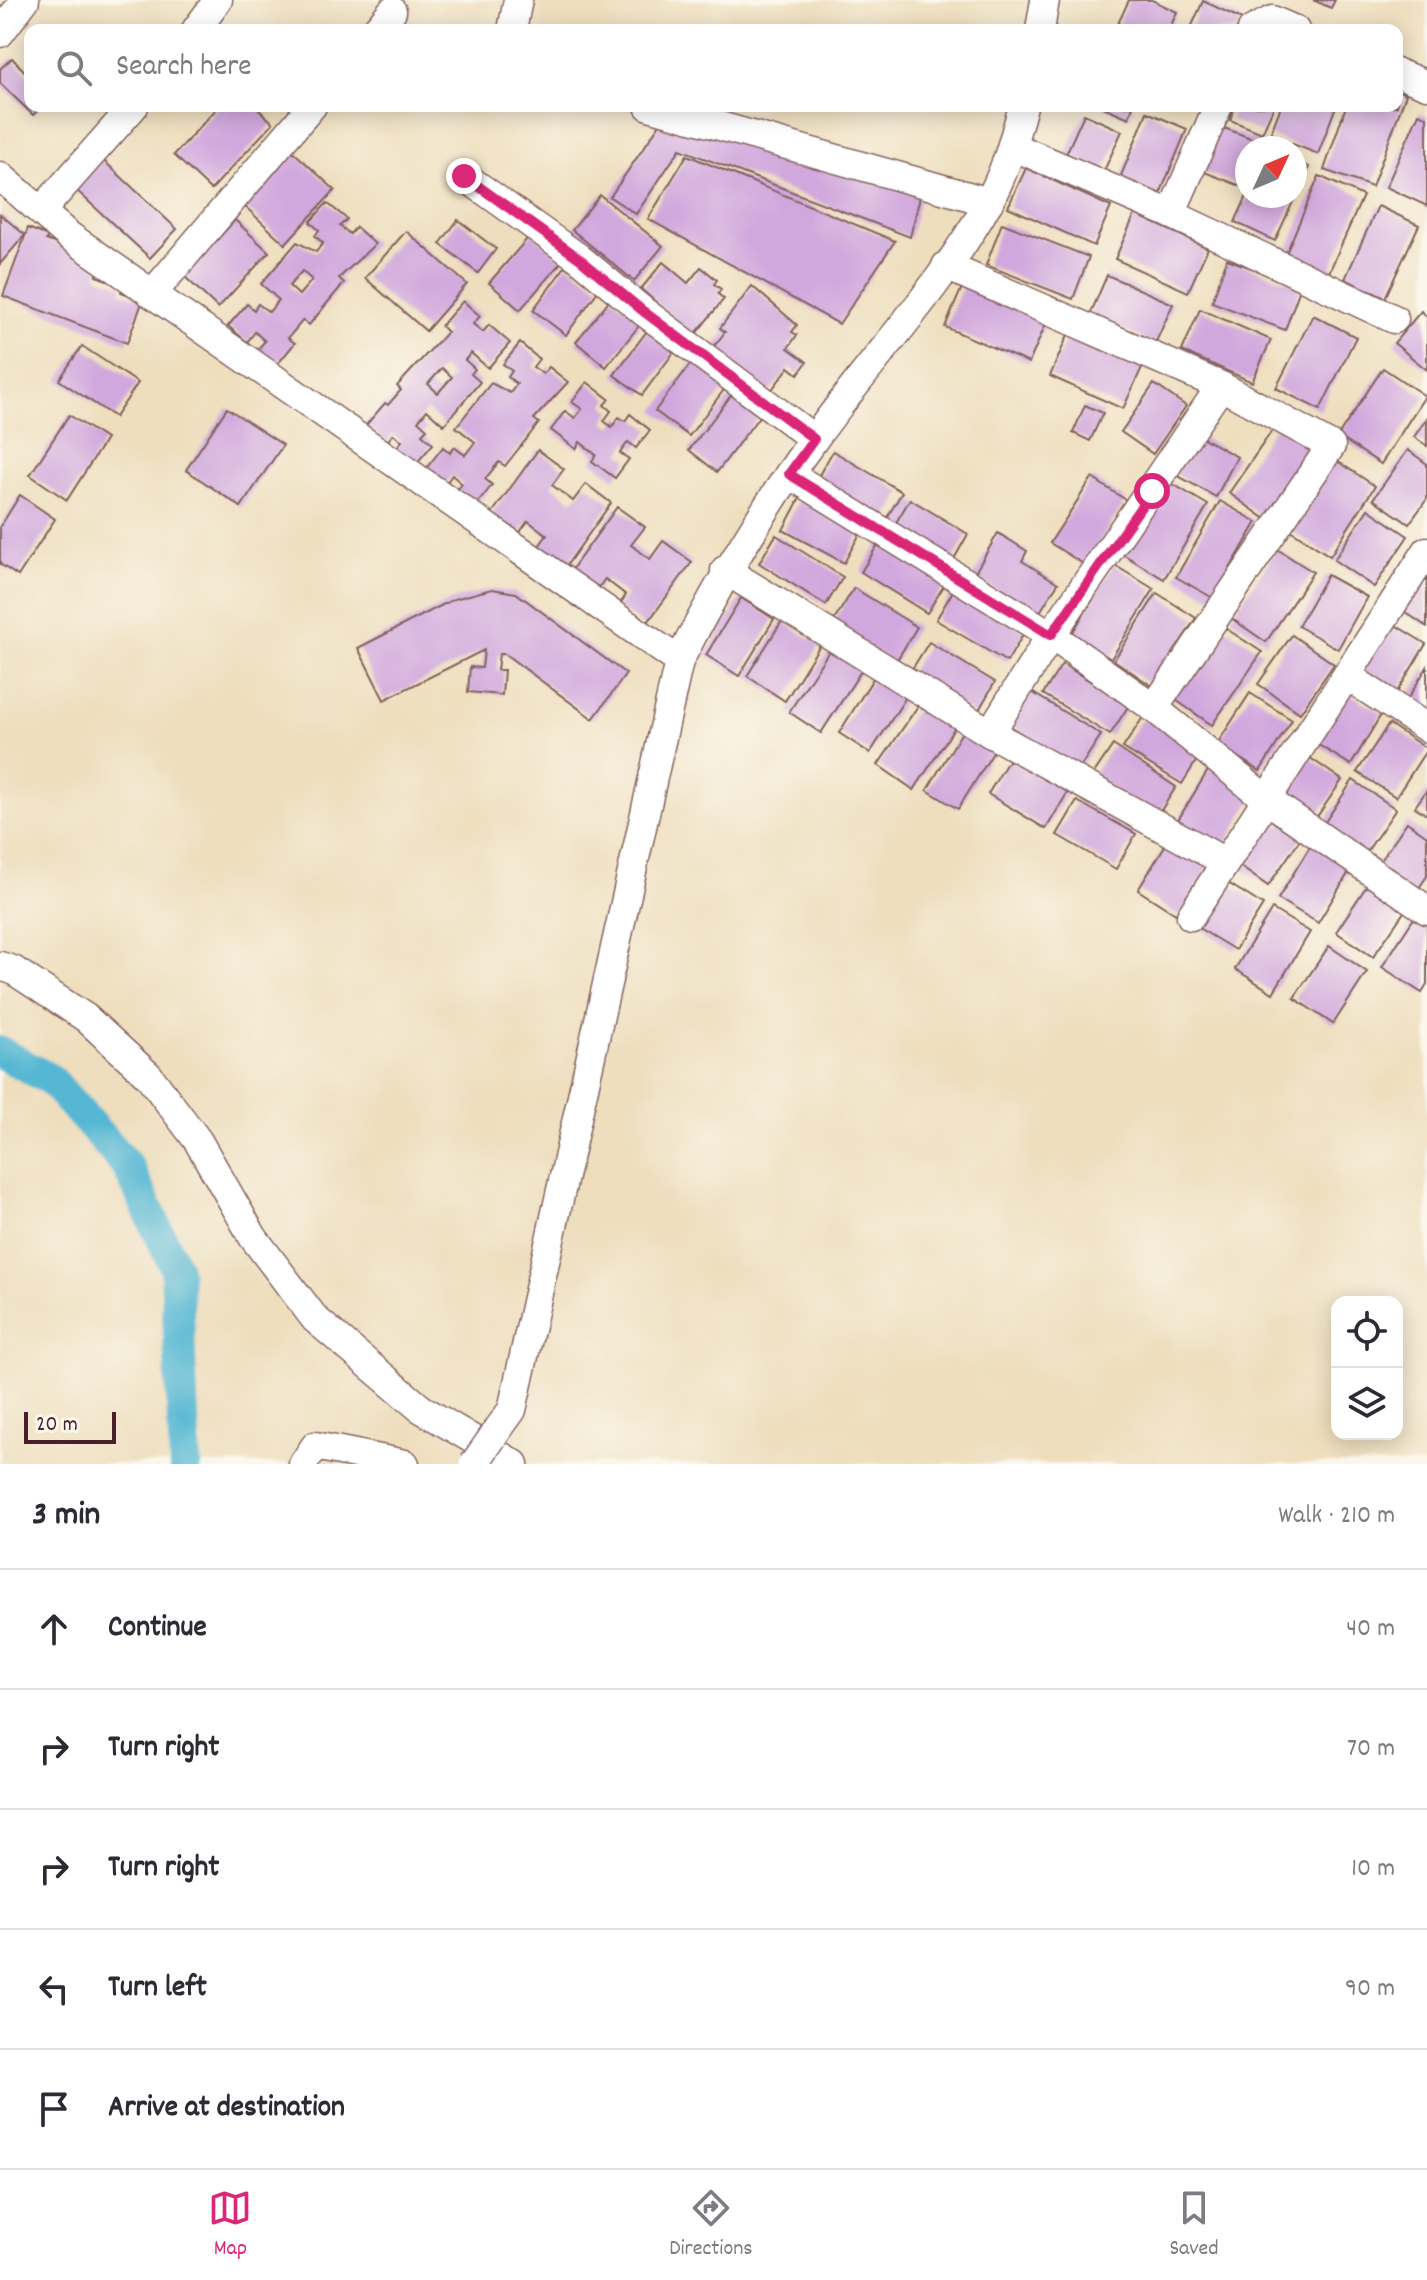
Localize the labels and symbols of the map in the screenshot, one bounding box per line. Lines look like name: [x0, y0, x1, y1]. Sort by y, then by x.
north arrow: [1235, 136, 1307, 208]
route end: [446, 158, 482, 194]
route start: [1134, 473, 1170, 509]
scale bar: [24, 1408, 116, 1444]

